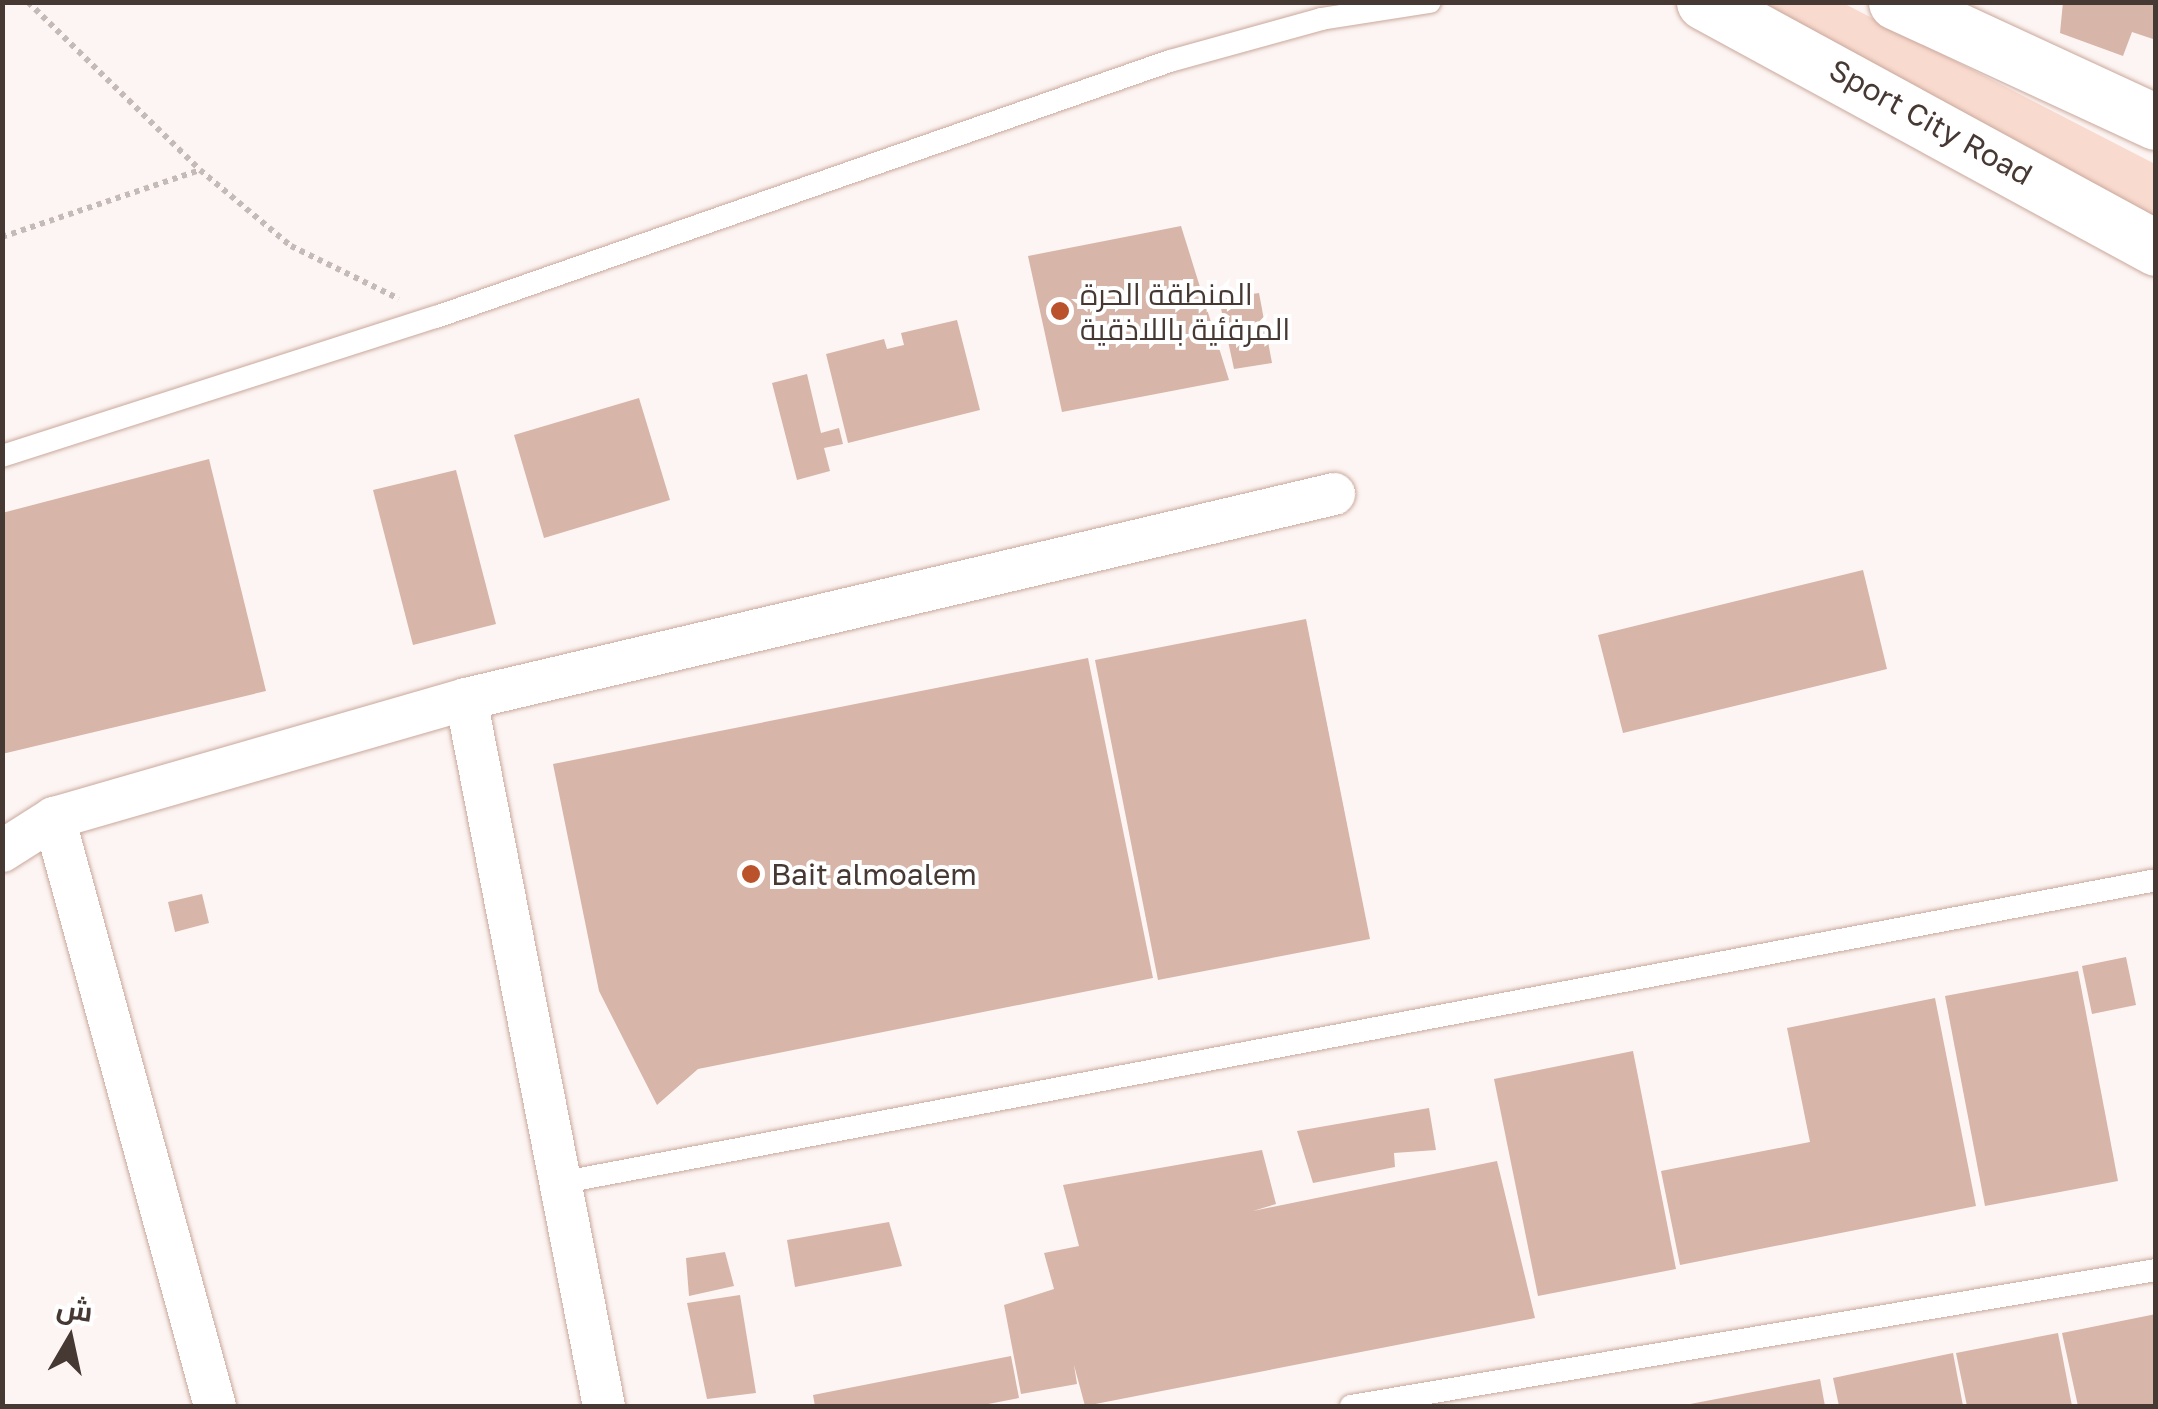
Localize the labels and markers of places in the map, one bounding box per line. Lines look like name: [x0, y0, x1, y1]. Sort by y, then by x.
place label: المنطقة الحرة المرفئية باللاذقية: [1080, 276, 1290, 346]
marker: المنطقة الحرة المرفئية باللاذقية: [1049, 300, 1071, 322]
place label: Bait almoalem: [771, 856, 977, 892]
marker: Bait almoalem: [740, 863, 762, 885]

